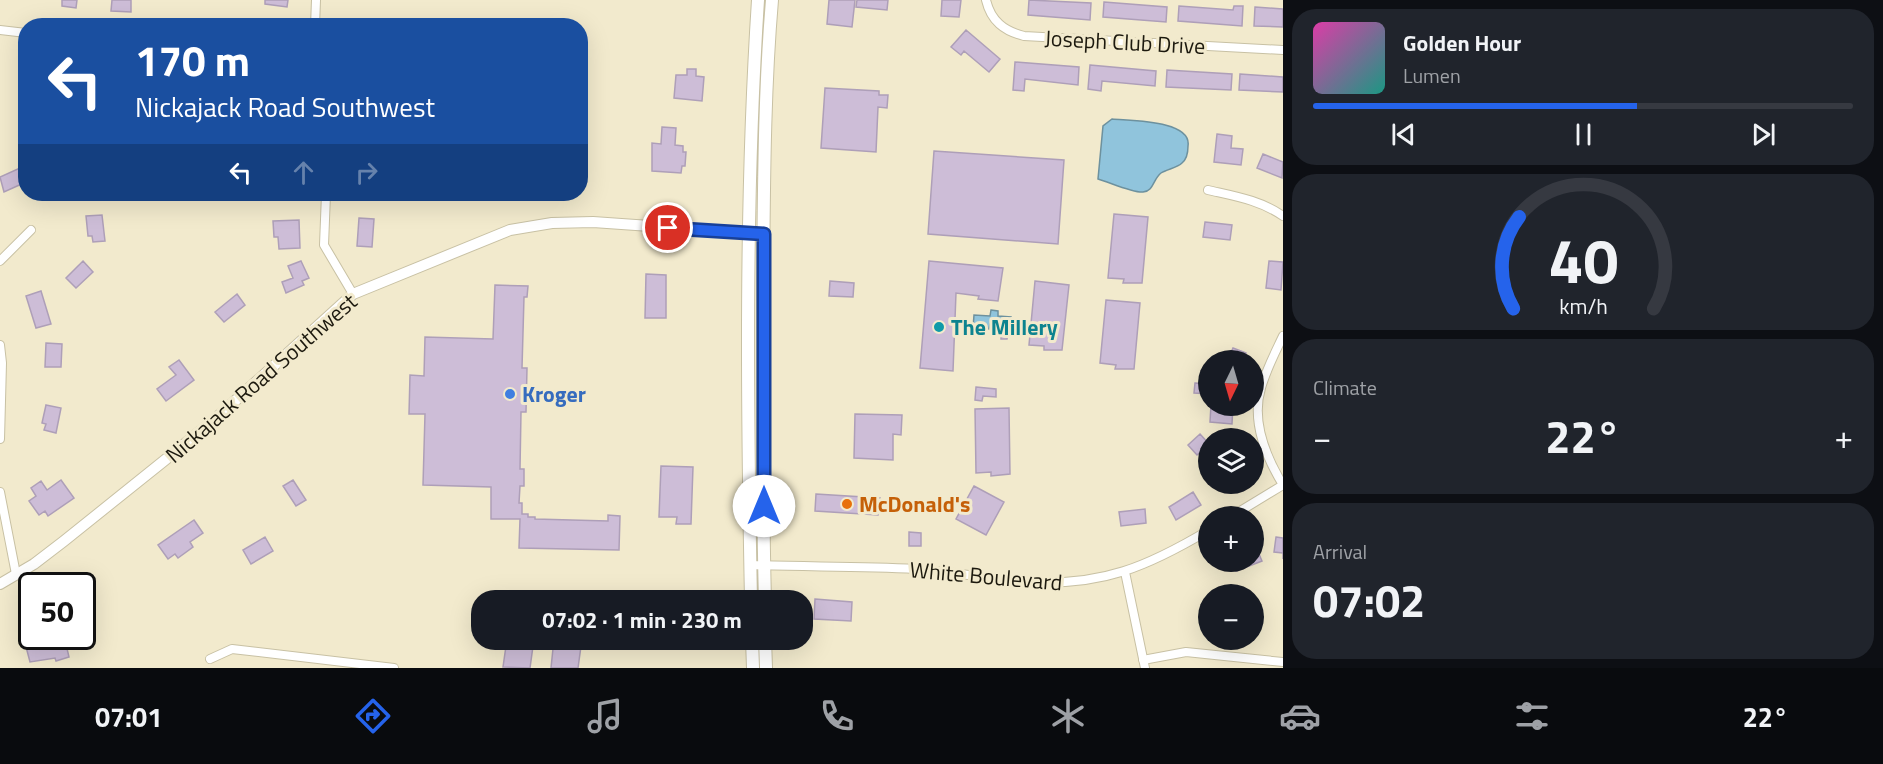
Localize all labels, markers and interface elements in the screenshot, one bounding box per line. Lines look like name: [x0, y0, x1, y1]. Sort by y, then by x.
street label: Joseph Club Drive: [1044, 21, 1206, 63]
text: Golden Hour: [1403, 26, 1521, 60]
text: 170 m: [135, 28, 250, 92]
icon: left: [36, 42, 114, 120]
text: Lumen: [1403, 60, 1461, 91]
text: Nickajack Road Southwest: [135, 86, 435, 127]
icon: previous: [1387, 118, 1420, 151]
icon: pause: [1567, 118, 1600, 151]
icon: next: [1747, 118, 1780, 151]
icon: left: [224, 156, 257, 189]
icon: ahead: [287, 156, 320, 189]
icon: right: [350, 156, 383, 189]
pin: [642, 202, 693, 253]
icon: arrive: [651, 211, 684, 244]
text: 40: [1548, 212, 1618, 307]
street label: Nickajack Road Southwest: [158, 285, 365, 471]
text: km/h: [1559, 290, 1607, 322]
place label: The Millery: [951, 310, 1058, 344]
marker: The Millery: [932, 320, 946, 334]
north arrow: [1198, 350, 1264, 416]
map controls: [1198, 350, 1264, 650]
text: Climate: [1313, 372, 1377, 403]
place label: Kroger: [522, 377, 586, 411]
marker: Kroger: [503, 387, 517, 401]
text: 22°: [1545, 402, 1621, 470]
text: −: [1313, 412, 1331, 462]
text: +: [1835, 412, 1853, 462]
button: layers: [1198, 428, 1264, 494]
position arrow: [732, 474, 796, 538]
place label: McDonald's: [859, 487, 970, 521]
marker: McDonald's: [840, 497, 854, 511]
button: +: [1198, 506, 1264, 572]
text: Arrival: [1313, 536, 1367, 567]
street label: White Boulevard: [908, 552, 1064, 600]
text: 07:02: [1313, 566, 1425, 634]
speed limit sign: 50: [18, 572, 96, 650]
button: −: [1198, 584, 1264, 650]
text: 07:02 · 1 min · 230 m: [542, 603, 742, 637]
icon: directions: [352, 695, 394, 737]
icon: music: [584, 695, 626, 737]
icon: phone: [816, 695, 858, 737]
icon: climate: [1047, 695, 1089, 737]
icon: car: [1279, 695, 1321, 737]
icon: filters: [1511, 695, 1553, 737]
text: 07:01: [95, 696, 162, 737]
text: 22°: [1743, 696, 1788, 737]

